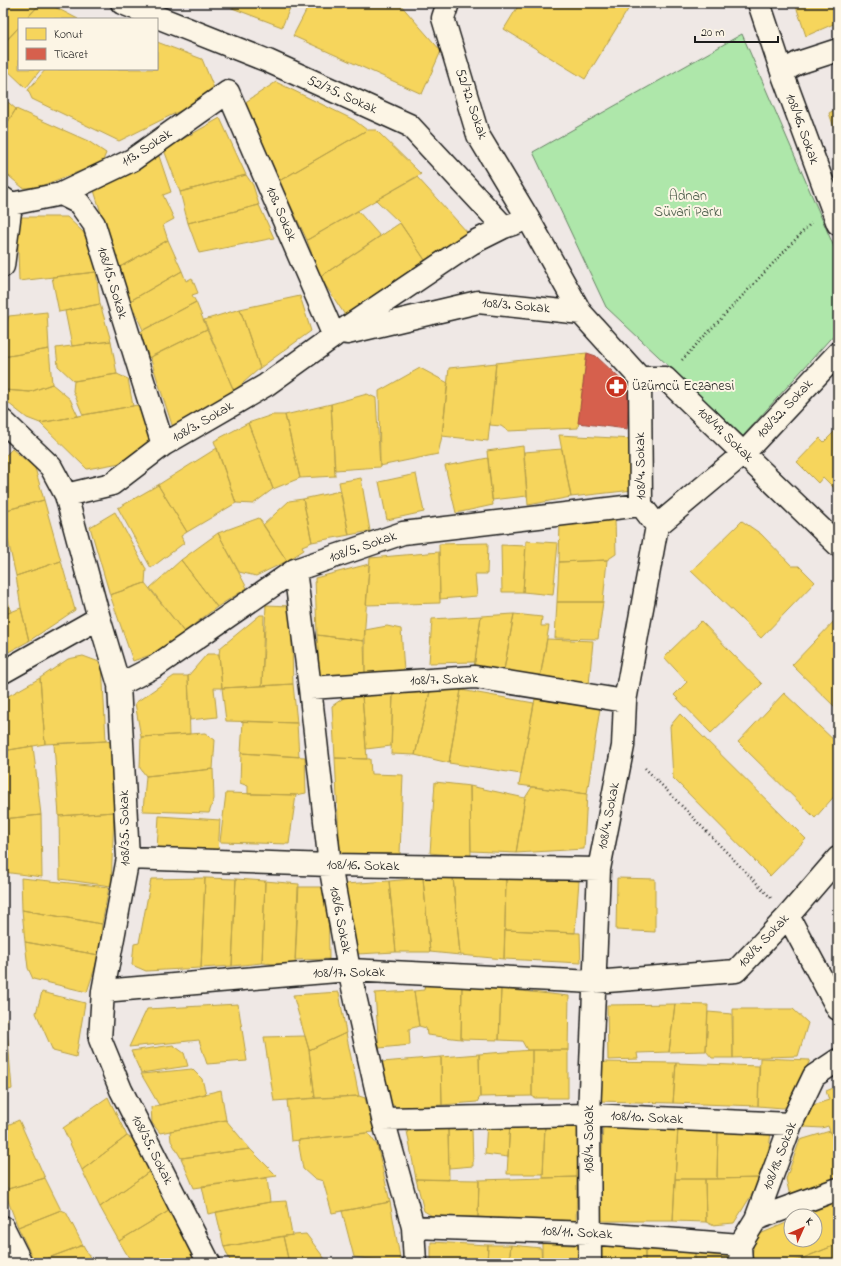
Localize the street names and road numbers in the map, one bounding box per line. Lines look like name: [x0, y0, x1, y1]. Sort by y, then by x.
street label: 52/72. Sokak: [449, 66, 493, 143]
street label: 52/75. Sokak: [303, 70, 381, 120]
street label: 108/46. Sokak: [779, 91, 825, 168]
street label: 113. Sokak: [117, 123, 177, 172]
street label: 108. Sokak: [260, 183, 302, 245]
street label: 108/15. Sokak: [91, 244, 133, 323]
street label: 108/3. Sokak: [481, 293, 552, 319]
street label: 108/32. Sokak: [752, 374, 819, 444]
street label: 108/3. Sokak: [168, 395, 238, 448]
street label: 108/49. Sokak: [692, 402, 759, 468]
street label: 108/4. Sokak: [630, 431, 652, 500]
street label: 108/5. Sokak: [326, 525, 400, 568]
street label: 108/7. Sokak: [410, 668, 479, 692]
street label: 108/4. Sokak: [592, 780, 626, 851]
street label: 108/35. Sokak: [114, 789, 136, 866]
street label: 108/16. Sokak: [326, 855, 400, 877]
street label: 108/6. Sokak: [323, 884, 357, 956]
street label: 108/8. Sokak: [733, 909, 795, 973]
street label: 108/17. Sokak: [313, 962, 386, 984]
street label: 108/4. Sokak: [579, 1104, 600, 1173]
street label: 108/10. Sokak: [610, 1106, 685, 1130]
street label: 108/35. Sokak: [125, 1111, 179, 1189]
street label: 108/18. Sokak: [757, 1118, 803, 1193]
street label: 108/11. Sokak: [541, 1221, 614, 1245]

